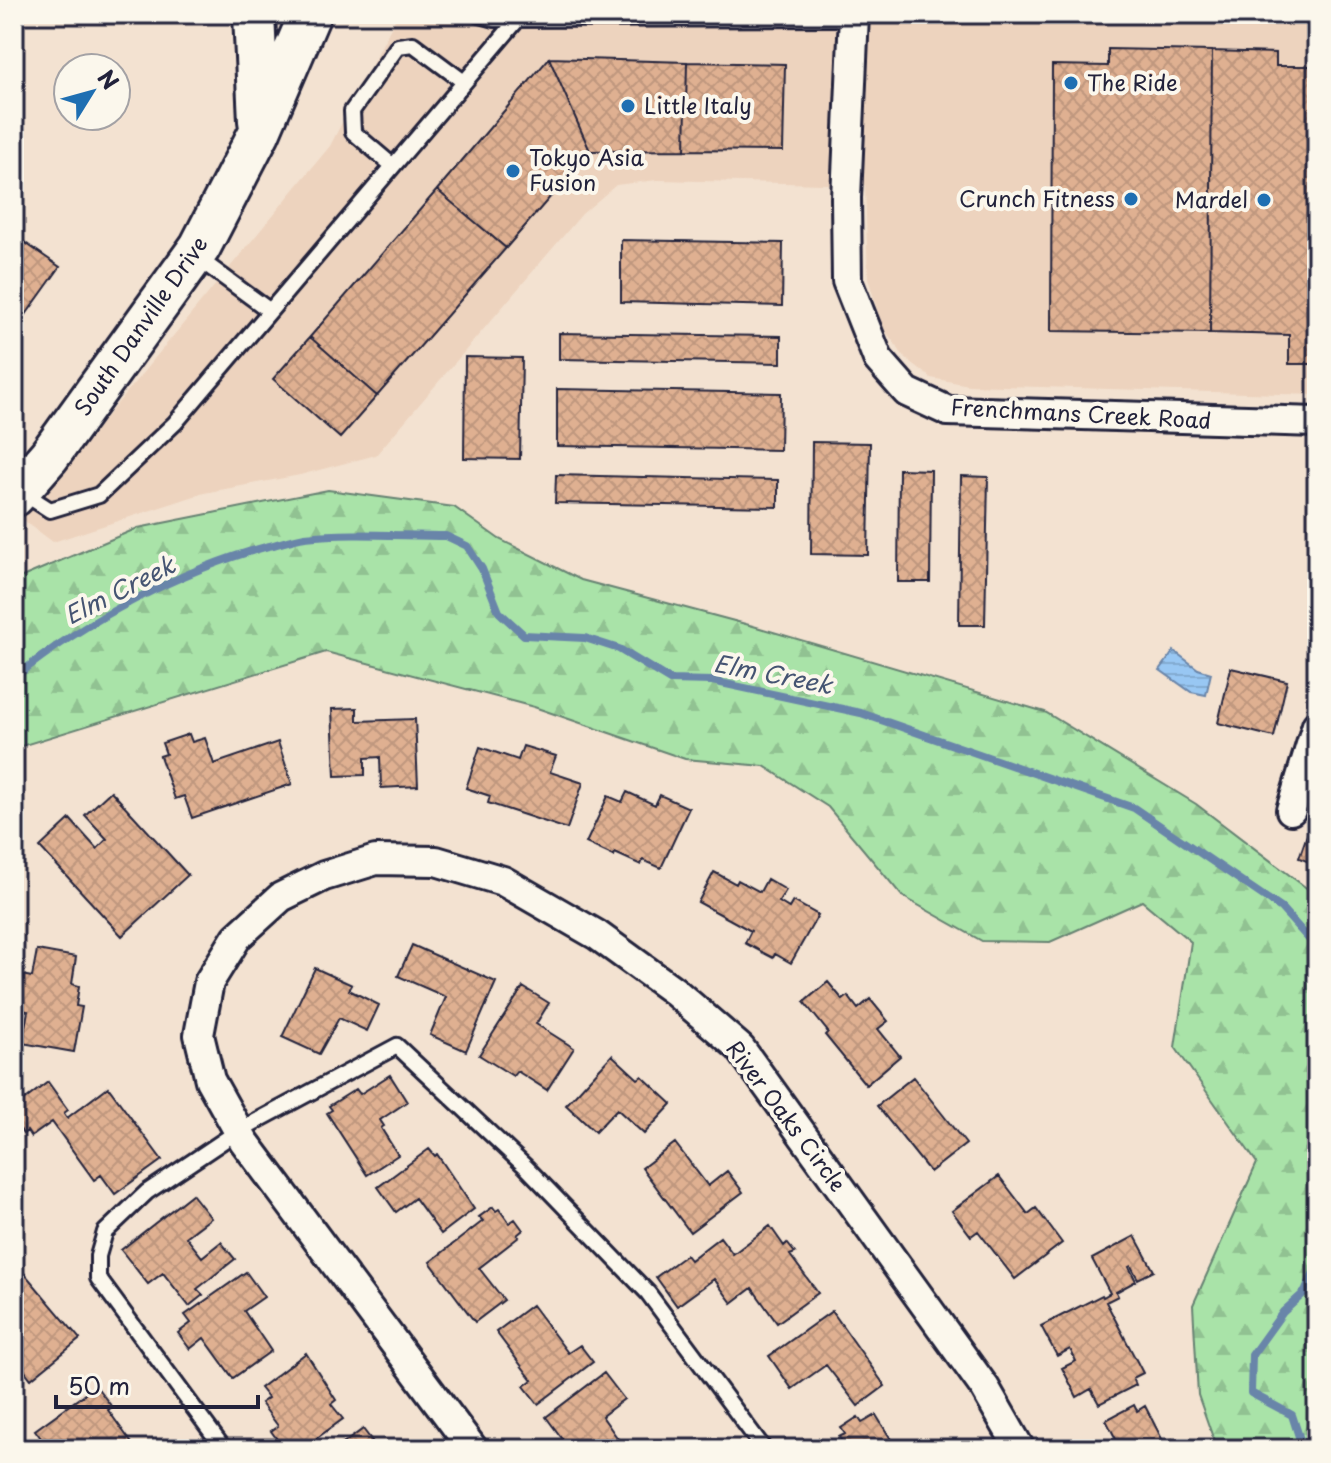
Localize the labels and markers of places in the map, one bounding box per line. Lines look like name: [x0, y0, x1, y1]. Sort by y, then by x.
place label: The Ride: [1087, 65, 1178, 98]
marker: The Ride: [1062, 74, 1080, 92]
place label: Little Italy: [644, 88, 752, 121]
marker: Little Italy: [619, 97, 637, 115]
place label: Tokyo Asia Fusion: [529, 140, 644, 198]
marker: Tokyo Asia Fusion: [504, 162, 522, 180]
place label: Crunch Fitness: [959, 181, 1115, 214]
place label: Mardel: [1175, 182, 1248, 215]
marker: Crunch Fitness: [1122, 190, 1140, 208]
marker: Mardel: [1255, 191, 1273, 209]

